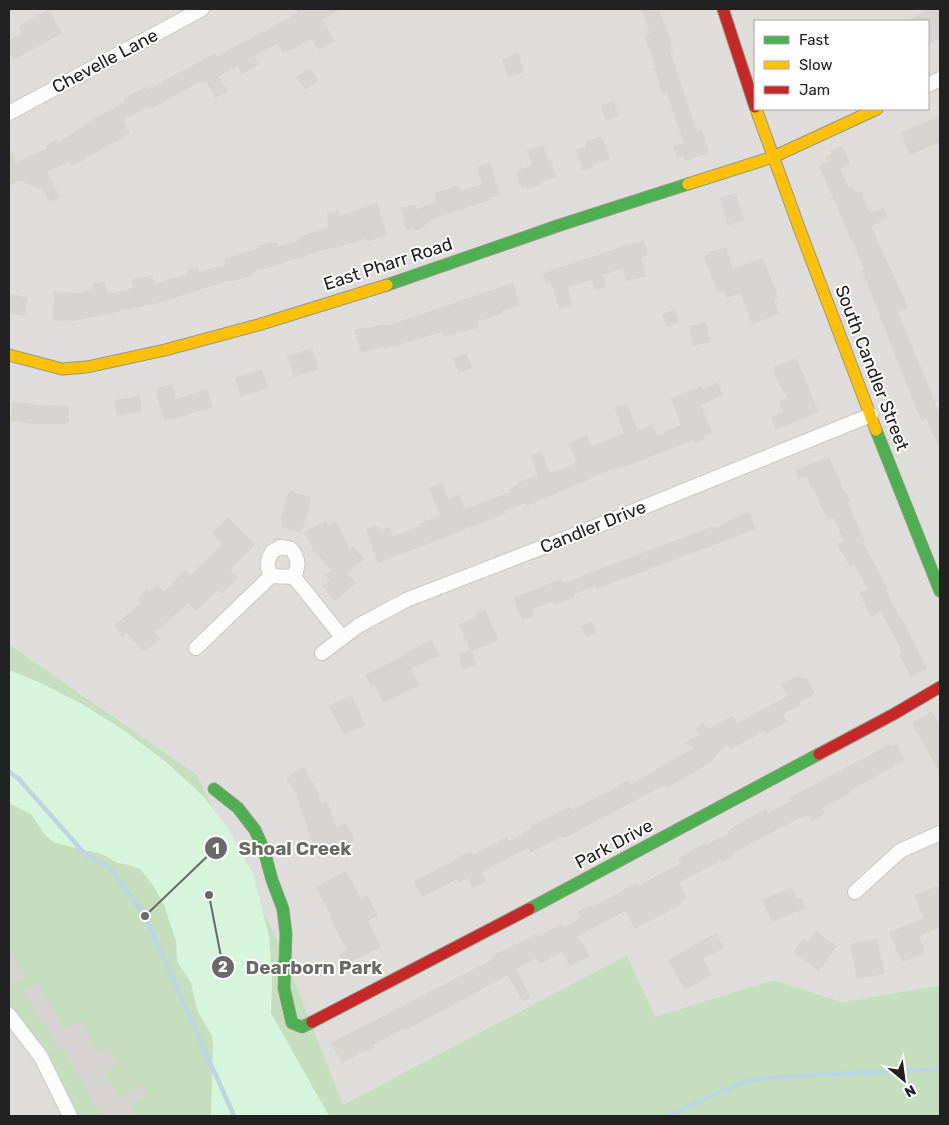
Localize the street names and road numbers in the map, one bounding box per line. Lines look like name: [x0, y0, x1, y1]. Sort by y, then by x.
street label: Chevelle Lane: [48, 24, 162, 98]
street label: East Pharr Road: [321, 233, 455, 295]
street label: South Candler Street: [830, 282, 914, 454]
street label: Candler Drive: [537, 496, 649, 558]
street label: Park Drive: [571, 814, 657, 874]

